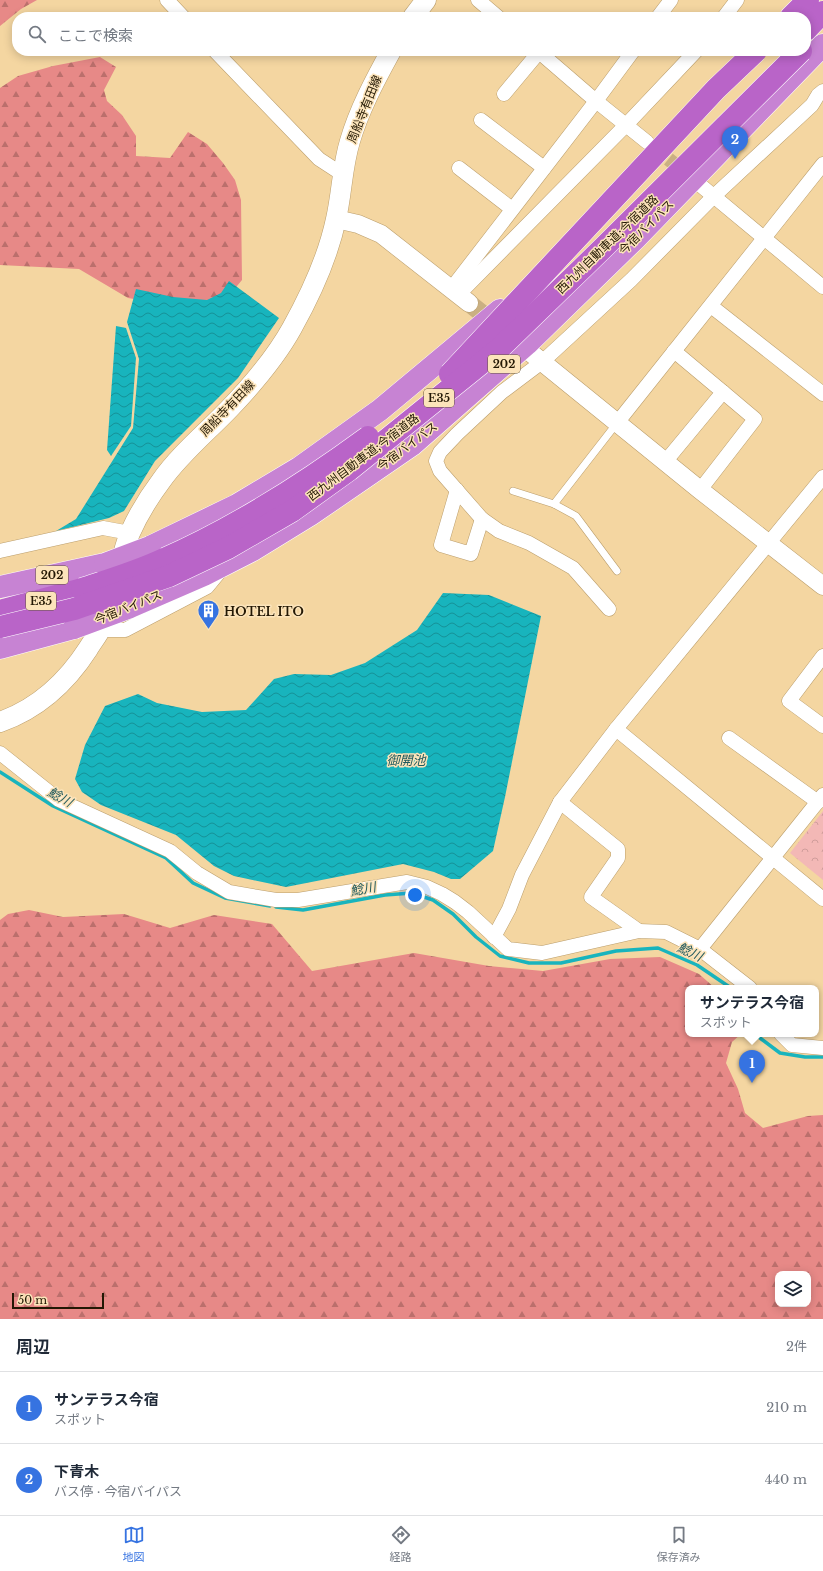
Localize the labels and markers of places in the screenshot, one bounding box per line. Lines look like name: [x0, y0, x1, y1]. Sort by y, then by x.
pin: 2: [722, 126, 748, 159]
building icon: HOTEL ITO: [195, 598, 221, 631]
place label: HOTEL ITO: [224, 604, 304, 619]
pin: 1: [739, 1050, 765, 1083]

